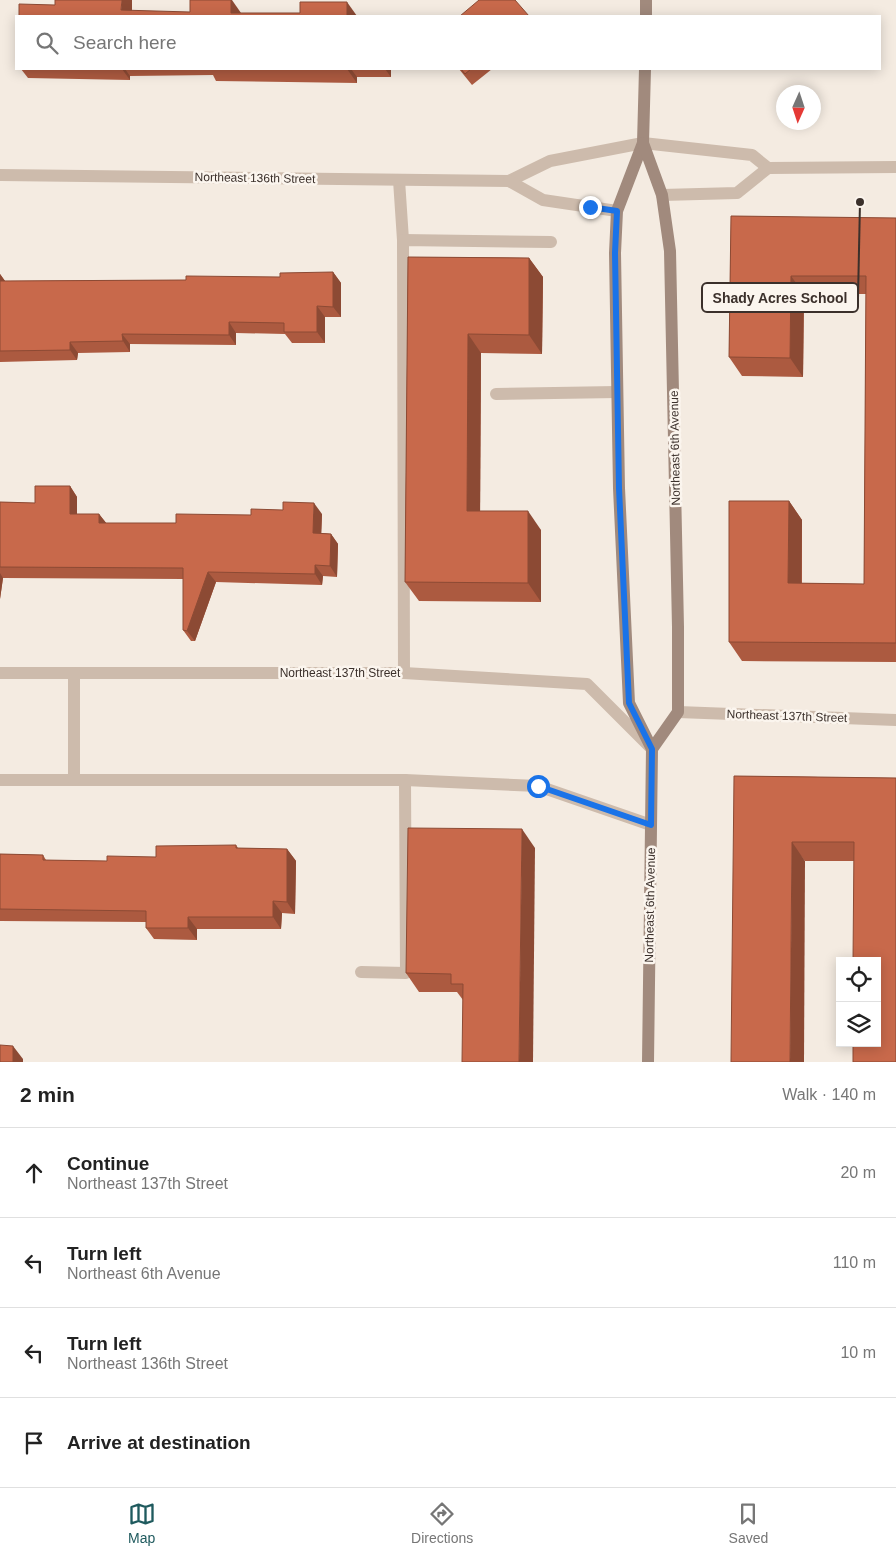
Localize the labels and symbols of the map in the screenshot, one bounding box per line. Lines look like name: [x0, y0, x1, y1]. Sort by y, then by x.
north arrow: [776, 85, 821, 130]
street label: Northeast 136th Street: [195, 170, 316, 186]
route end: [579, 196, 602, 219]
callout: Shady Acres School: [702, 283, 858, 312]
text: Shady Acres School: [713, 290, 847, 306]
street label: Northeast 6th Avenue: [667, 390, 683, 506]
street label: Northeast 137th Street: [280, 666, 401, 680]
street label: Northeast 137th Street: [726, 707, 848, 725]
route start: [527, 775, 550, 798]
street label: Northeast 6th Avenue: [642, 847, 658, 963]

